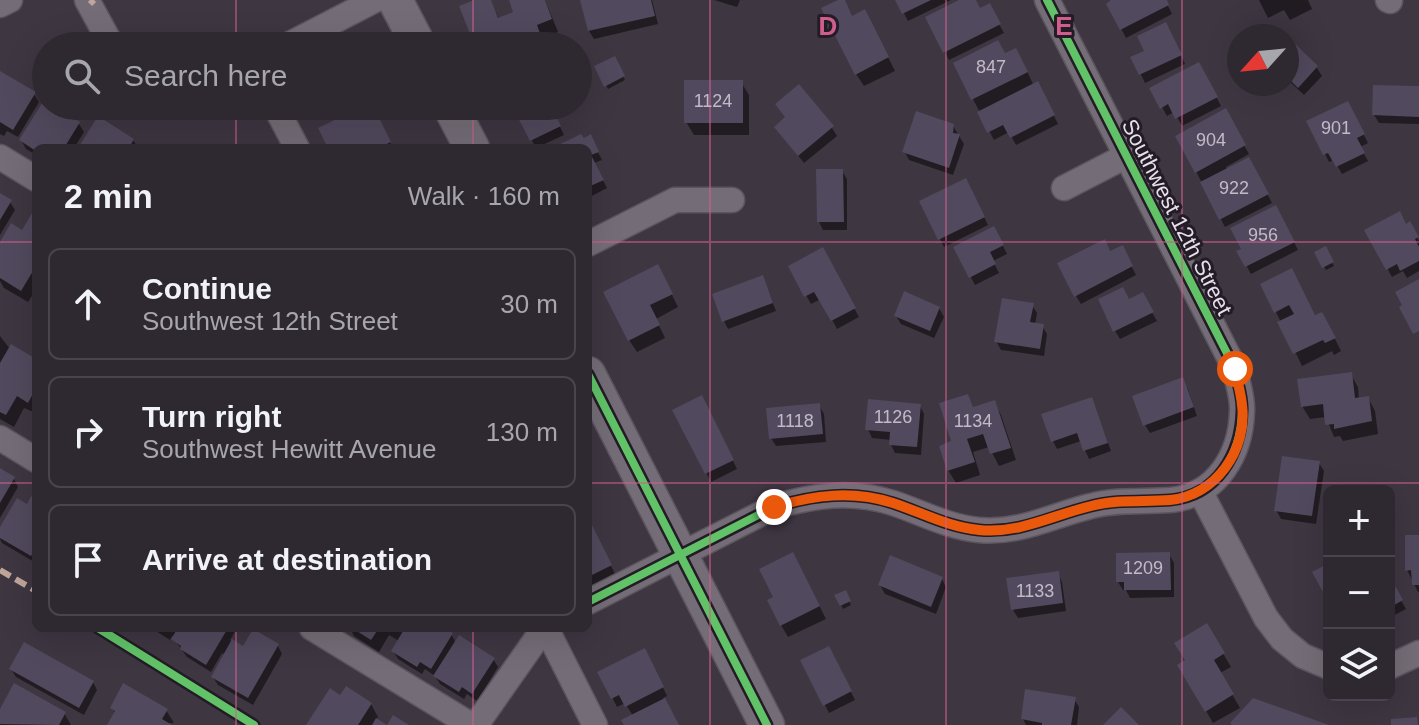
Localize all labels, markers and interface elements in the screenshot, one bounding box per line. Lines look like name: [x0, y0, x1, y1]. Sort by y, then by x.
text: D: [819, 11, 837, 41]
text: E: [1055, 11, 1073, 41]
north arrow: [1227, 24, 1299, 96]
search box: [32, 32, 592, 120]
icon: search: [60, 54, 104, 98]
house number: 847: [976, 57, 1006, 77]
text: Search here: [124, 59, 287, 92]
house number: 1124: [694, 91, 732, 111]
street label: Southwest 12th Street: [1117, 115, 1237, 319]
house number: 901: [1321, 118, 1351, 138]
house number: 904: [1196, 130, 1226, 150]
text: 2 min: [64, 177, 153, 215]
house number: 922: [1219, 178, 1249, 198]
text: Walk · 160 m: [408, 181, 560, 211]
house number: 956: [1248, 225, 1278, 245]
text: Continue: [142, 272, 272, 305]
icon: ahead: [66, 282, 110, 326]
text: 30 m: [500, 289, 558, 319]
text: Southwest 12th Street: [142, 306, 398, 336]
route start: [1217, 351, 1253, 387]
text: Turn right: [142, 400, 281, 433]
house number: 1126: [874, 407, 912, 427]
icon: right: [66, 410, 110, 454]
house number: 1118: [776, 411, 814, 431]
house number: 1134: [954, 411, 992, 431]
text: 130 m: [486, 417, 558, 447]
text: Southwest Hewitt Avenue: [142, 434, 436, 464]
map controls: [1323, 485, 1395, 701]
button: +: [1323, 485, 1395, 557]
route end: [756, 489, 792, 525]
icon: arrive: [66, 538, 110, 582]
text: Arrive at destination: [142, 543, 432, 576]
button: −: [1323, 557, 1395, 629]
house number: 1209: [1123, 558, 1163, 578]
house number: 1133: [1016, 581, 1054, 601]
button: layers: [1323, 629, 1395, 701]

